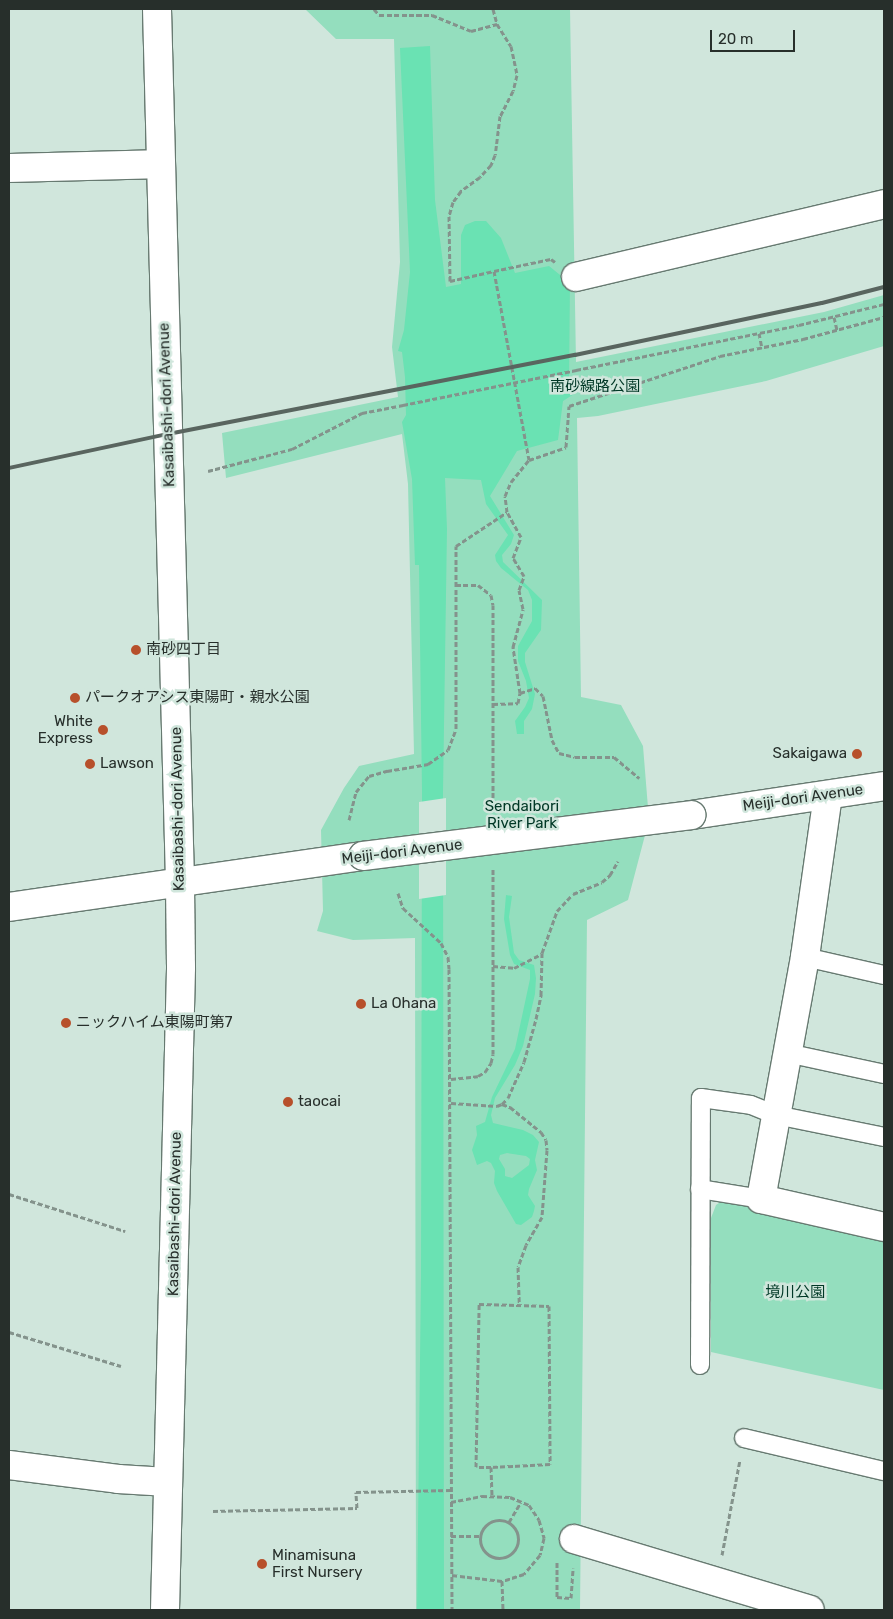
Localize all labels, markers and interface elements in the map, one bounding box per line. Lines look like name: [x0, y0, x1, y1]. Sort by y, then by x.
scale bar: [713, 20, 798, 52]
text: 20 m: [718, 30, 753, 48]
street label: Kasaibashi-dori Avenue: [155, 322, 179, 488]
park label: 南砂線路公園: [550, 378, 640, 396]
place label: 南砂四丁目: [146, 641, 221, 659]
marker: 南砂四丁目: [130, 644, 142, 656]
place label: パークオアシス東陽町・親水公園: [85, 689, 310, 707]
marker: パークオアシス東陽町・親水公園: [69, 692, 81, 704]
place label: White Express: [38, 712, 93, 747]
marker: White Express: [97, 724, 109, 736]
street label: Kasaibashi-dori Avenue: [168, 727, 188, 891]
place label: Sakaigawa: [773, 745, 847, 763]
marker: Sakaigawa: [851, 748, 863, 760]
place label: Lawson: [100, 755, 154, 773]
marker: Lawson: [84, 758, 96, 770]
street label: Meiji-dori Avenue: [741, 781, 865, 815]
park label: Sendaibori River Park: [485, 797, 559, 832]
street label: Meiji-dori Avenue: [340, 836, 464, 868]
place label: La Ohana: [371, 995, 436, 1013]
marker: La Ohana: [355, 998, 367, 1010]
place label: ニックハイム東陽町第7: [76, 1014, 234, 1032]
marker: ニックハイム東陽町第7: [60, 1017, 72, 1029]
place label: taocai: [298, 1093, 341, 1111]
marker: taocai: [282, 1096, 294, 1108]
street label: Kasaibashi-dori Avenue: [165, 1132, 185, 1296]
park label: 境川公園: [765, 1284, 825, 1302]
place label: Minamisuna First Nursery: [272, 1546, 362, 1581]
marker: Minamisuna First Nursery: [256, 1558, 268, 1570]

